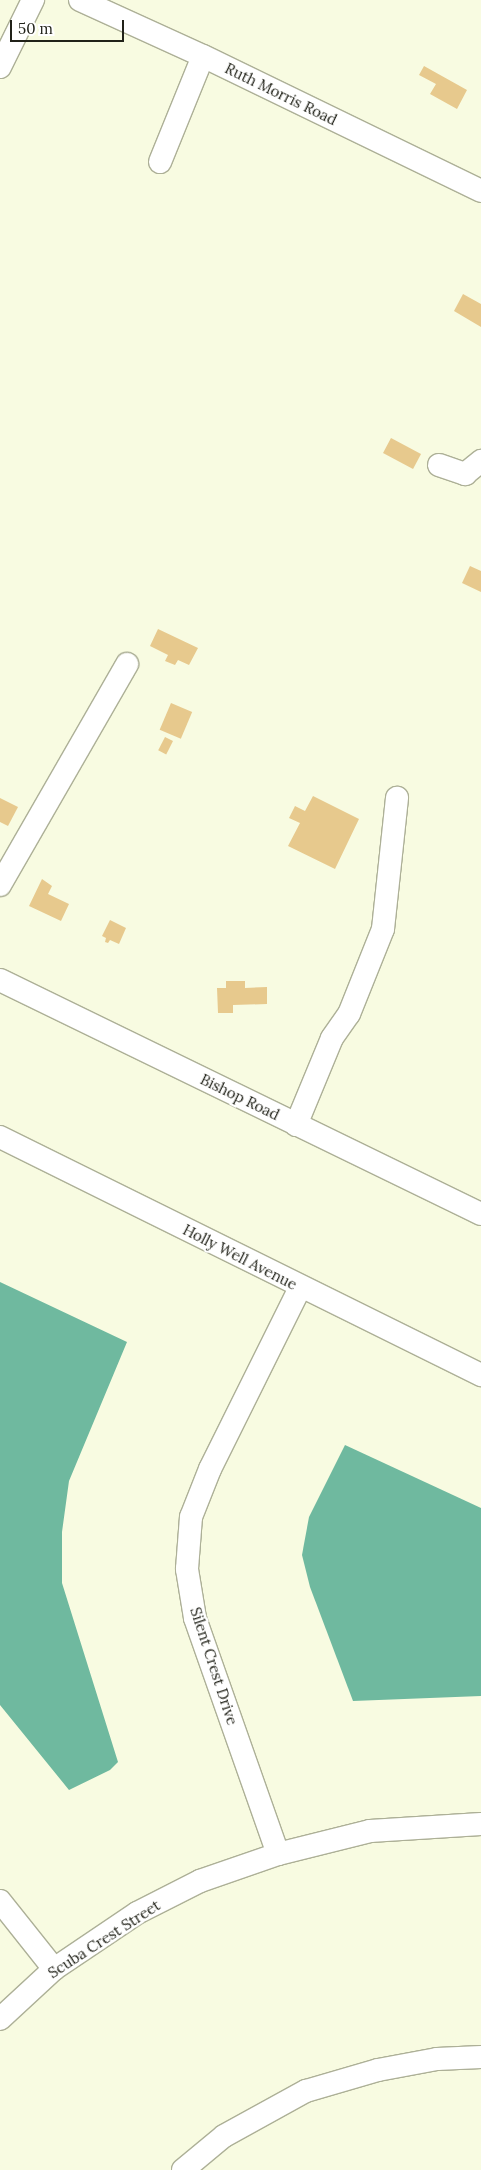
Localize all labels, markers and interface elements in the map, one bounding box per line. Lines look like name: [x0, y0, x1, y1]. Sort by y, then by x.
scale bar: [12, 10, 126, 42]
text: 50 m: [18, 19, 53, 38]
street label: Ruth Morris Road: [222, 59, 340, 129]
street label: Bishop Road: [197, 1070, 283, 1124]
street label: Holly Well Avenue: [180, 1220, 300, 1294]
street label: Silent Crest Drive: [186, 1605, 242, 1727]
street label: Scuba Crest Street: [45, 1896, 163, 1982]

